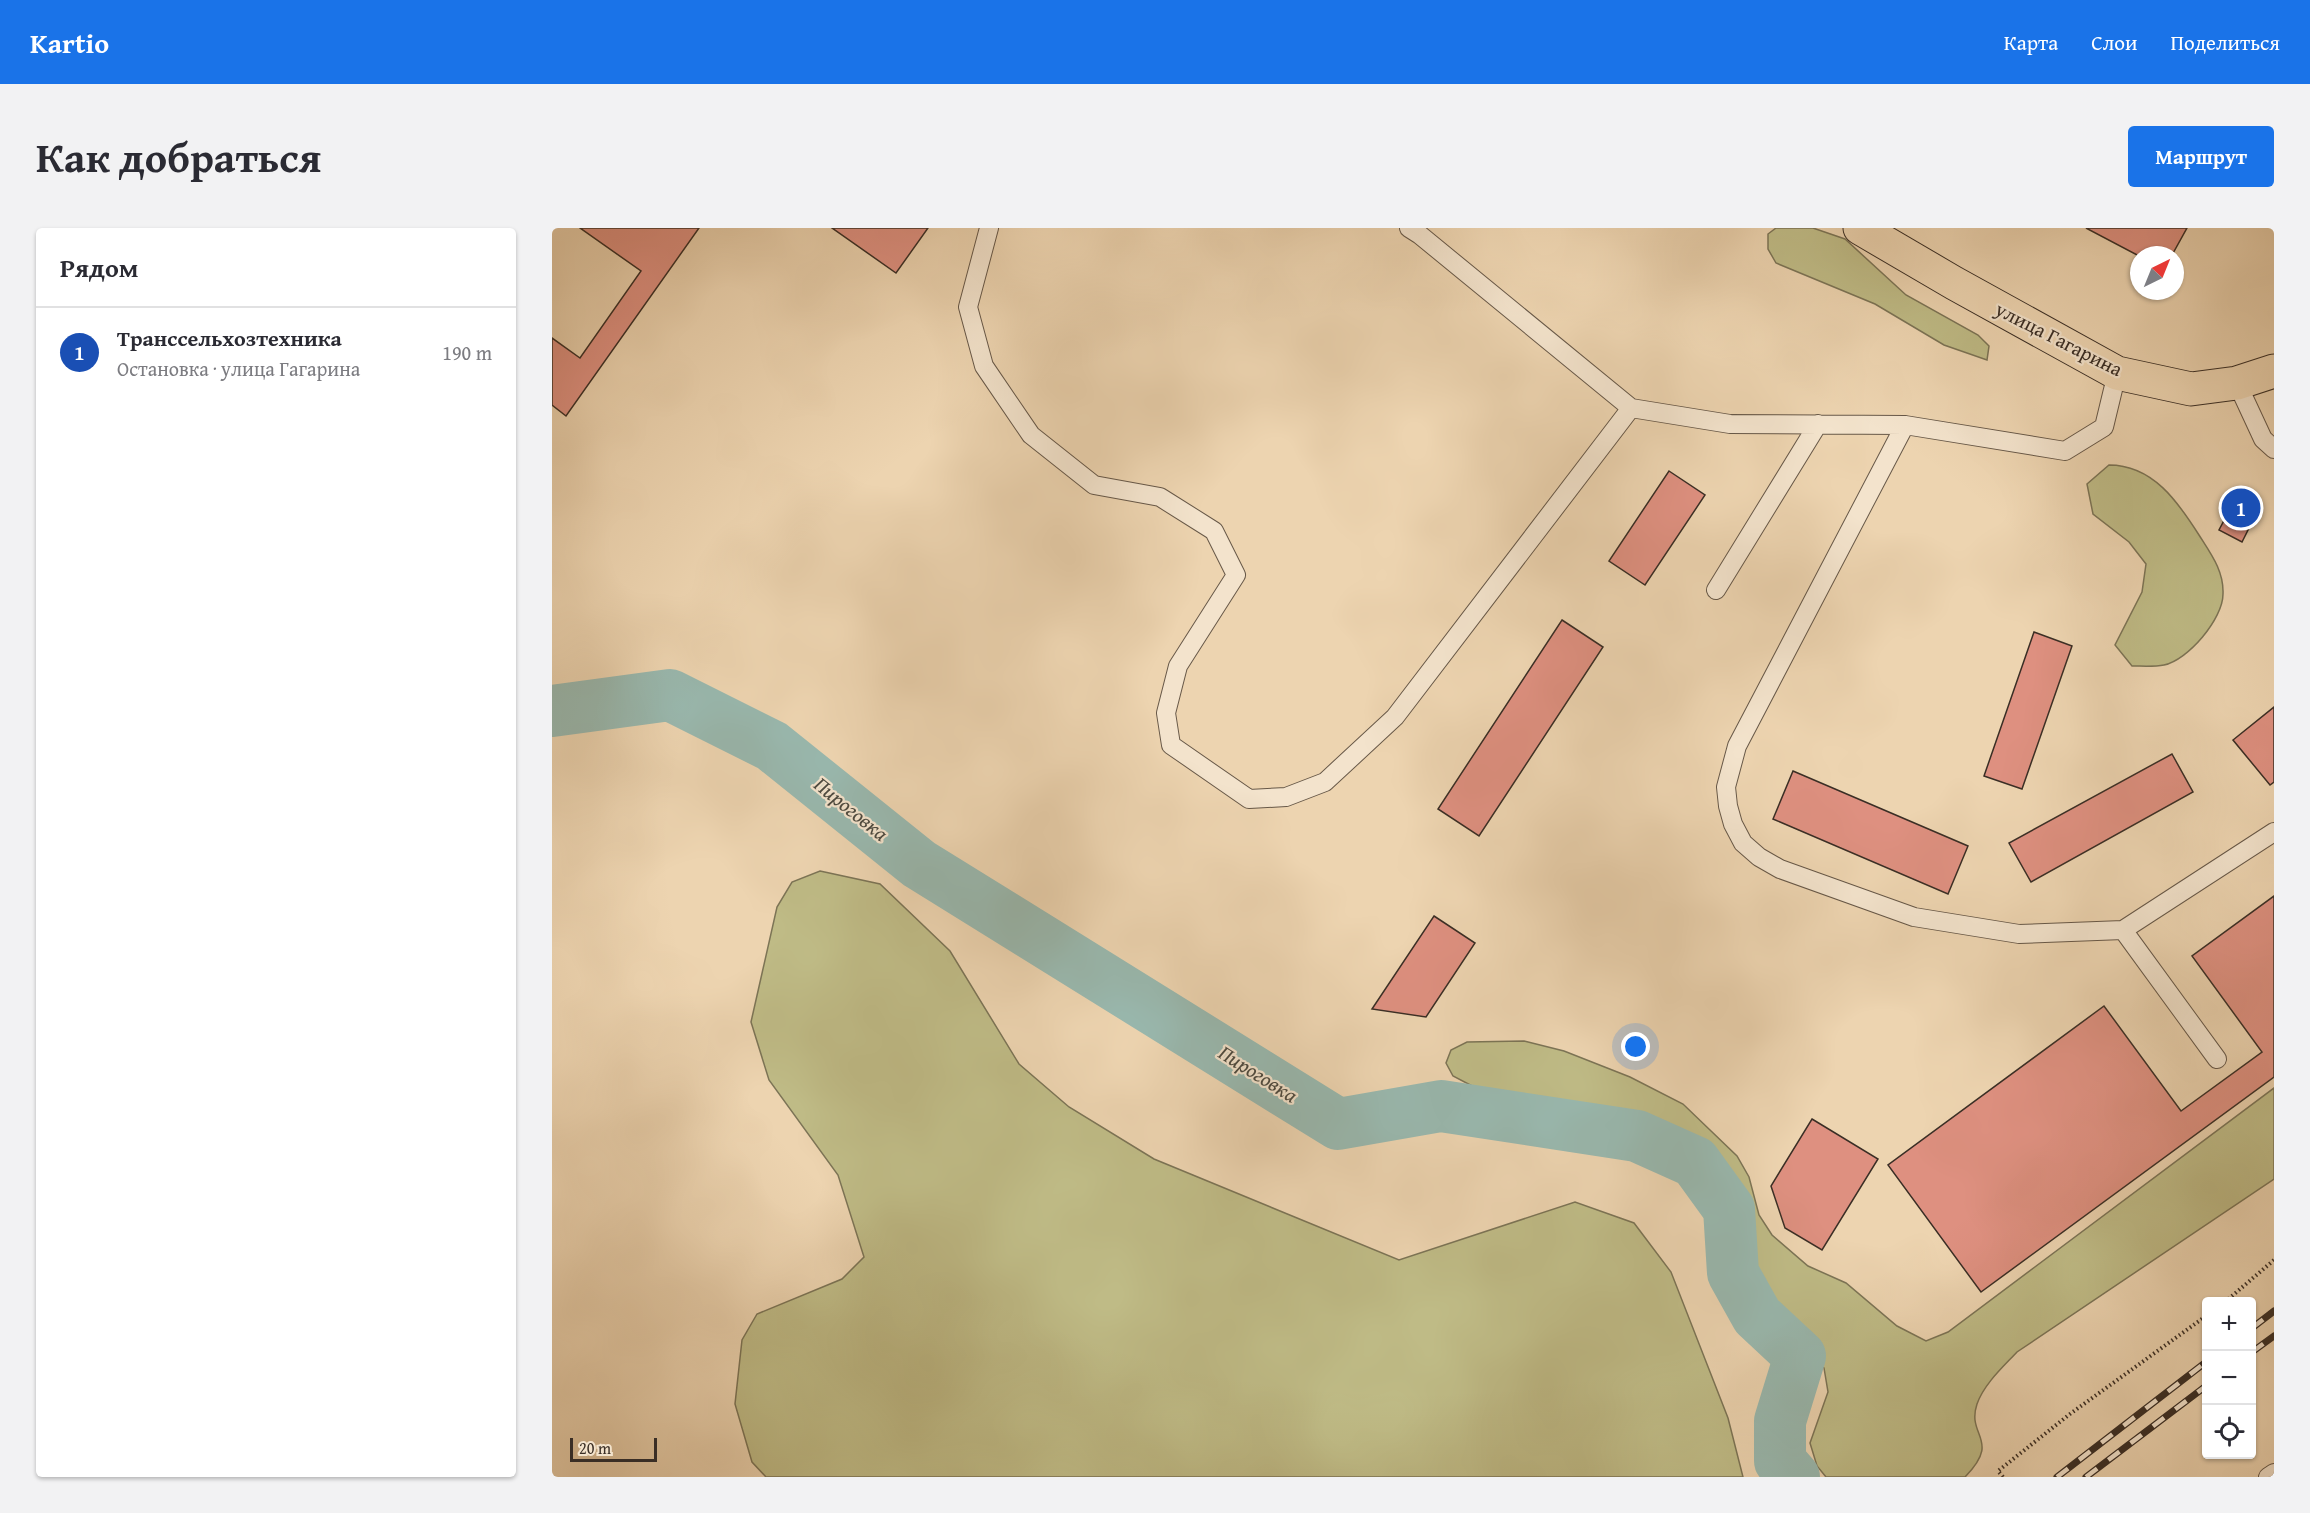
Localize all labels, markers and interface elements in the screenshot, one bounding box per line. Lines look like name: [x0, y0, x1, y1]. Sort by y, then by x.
text: Kartio: [30, 22, 109, 63]
text: Карта: [2004, 27, 2058, 58]
text: Слои: [2091, 27, 2137, 58]
text: Поделиться: [2170, 27, 2280, 58]
text: Как добраться: [36, 126, 321, 187]
button: Маршрут: [2128, 126, 2274, 187]
north arrow: [2130, 246, 2184, 300]
text: Рядом: [60, 248, 138, 287]
street label: улица Гагарина: [1990, 294, 2128, 383]
text: Транссельхозтехника: [117, 322, 342, 354]
text: 1: [74, 338, 85, 367]
text: 190 m: [442, 338, 492, 367]
text: Остановка · улица Гагарина: [117, 354, 360, 383]
pin: 1: [2222, 486, 2260, 530]
water label: Пироговка: [807, 769, 896, 849]
your location: [1621, 1032, 1650, 1061]
water label: Пироговка: [1213, 1037, 1304, 1110]
map controls: [2202, 1297, 2256, 1459]
button: +: [2202, 1297, 2256, 1351]
button: −: [2202, 1351, 2256, 1405]
button: locate: [2202, 1405, 2256, 1459]
scale bar: [570, 1435, 657, 1462]
text: 20 m: [579, 1436, 611, 1460]

